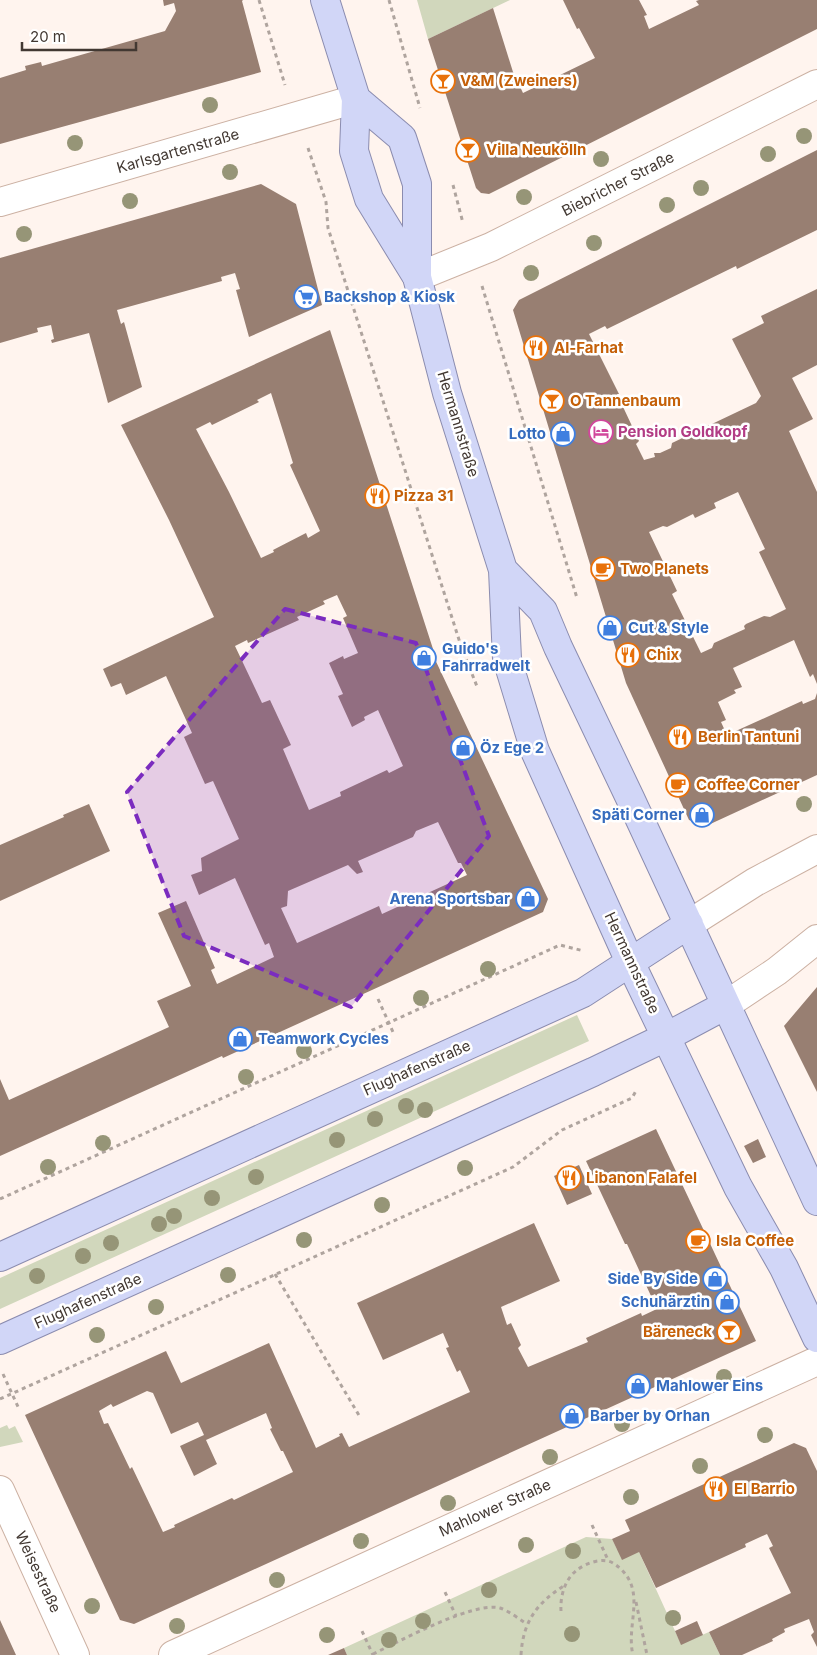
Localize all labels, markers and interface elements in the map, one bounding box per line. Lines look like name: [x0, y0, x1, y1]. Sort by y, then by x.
scale bar: [22, 20, 136, 52]
text: 20 m: [30, 27, 66, 46]
bar icon: V&M (Zweiners): [430, 68, 456, 94]
place label: V&M (Zweiners): [460, 71, 578, 90]
street label: Karlsgartenstraße: [114, 124, 241, 177]
bar icon: Villa Neukölln: [455, 137, 481, 163]
place label: Villa Neukölln: [486, 140, 586, 159]
street label: Biebricher Straße: [558, 147, 677, 220]
supermarket icon: Backshop & Kiosk: [293, 284, 319, 310]
place label: Backshop & Kiosk: [324, 287, 455, 306]
restaurant icon: Al-Farhat: [523, 335, 549, 361]
place label: Al-Farhat: [554, 338, 624, 357]
street label: Hermannstraße: [433, 369, 484, 479]
bar icon: O Tannenbaum: [539, 388, 565, 414]
place label: O Tannenbaum: [570, 391, 681, 410]
hotel icon: Pension Goldkopf: [588, 419, 614, 445]
shop icon: Lotto: [550, 421, 576, 447]
place label: Pension Goldkopf: [618, 422, 747, 441]
place label: Lotto: [509, 424, 546, 443]
restaurant icon: Pizza 31: [364, 483, 390, 509]
place label: Pizza 31: [394, 486, 453, 505]
cafe icon: Two Planets: [590, 556, 616, 582]
place label: Two Planets: [620, 559, 709, 578]
shop icon: Cut & Style: [597, 615, 623, 641]
place label: Cut & Style: [628, 618, 709, 637]
place label: Guido's Fahrradwelt: [442, 639, 531, 675]
restaurant icon: Chix: [615, 642, 641, 668]
shop icon: Guido's Fahrradwelt: [411, 645, 437, 671]
place label: Chix: [646, 645, 679, 664]
restaurant icon: Berlin Tantuni: [667, 724, 693, 750]
place label: Berlin Tantuni: [698, 727, 799, 746]
shop icon: Öz Ege 2: [450, 735, 476, 761]
place label: Öz Ege 2: [480, 738, 544, 757]
cafe icon: Coffee Corner: [665, 772, 691, 798]
place label: Coffee Corner: [696, 775, 800, 794]
shop icon: Späti Corner: [689, 802, 715, 828]
place label: Späti Corner: [592, 805, 684, 824]
shop icon: Arena Sportsbar: [515, 886, 541, 912]
place label: Arena Sportsbar: [389, 889, 510, 908]
street label: Hermannstraße: [601, 909, 664, 1017]
shop icon: Teamwork Cycles: [227, 1026, 253, 1052]
place label: Teamwork Cycles: [258, 1029, 389, 1048]
street label: Flughafenstraße: [360, 1035, 473, 1100]
restaurant icon: Libanon Falafel: [556, 1165, 582, 1191]
place label: Libanon Falafel: [586, 1168, 697, 1187]
cafe icon: Isla Coffee: [685, 1228, 711, 1254]
place label: Isla Coffee: [716, 1231, 794, 1250]
shop icon: Side By Side: [702, 1266, 728, 1292]
street label: Flughafenstraße: [31, 1268, 144, 1333]
place label: Side By Side: [607, 1269, 698, 1288]
shop icon: Schuhärztin: [714, 1289, 740, 1315]
place label: Schuhärztin: [621, 1292, 710, 1311]
bar icon: Bäreneck: [716, 1319, 742, 1345]
place label: Bäreneck: [643, 1322, 712, 1341]
shop icon: Mahlower Eins: [625, 1373, 651, 1399]
place label: Mahlower Eins: [656, 1376, 763, 1395]
shop icon: Barber by Orhan: [559, 1403, 585, 1429]
place label: Barber by Orhan: [590, 1406, 710, 1425]
street label: Mahlower Straße: [436, 1474, 554, 1541]
restaurant icon: El Barrio: [703, 1476, 729, 1502]
place label: El Barrio: [734, 1479, 795, 1498]
street label: Weisestraße: [11, 1528, 66, 1616]

